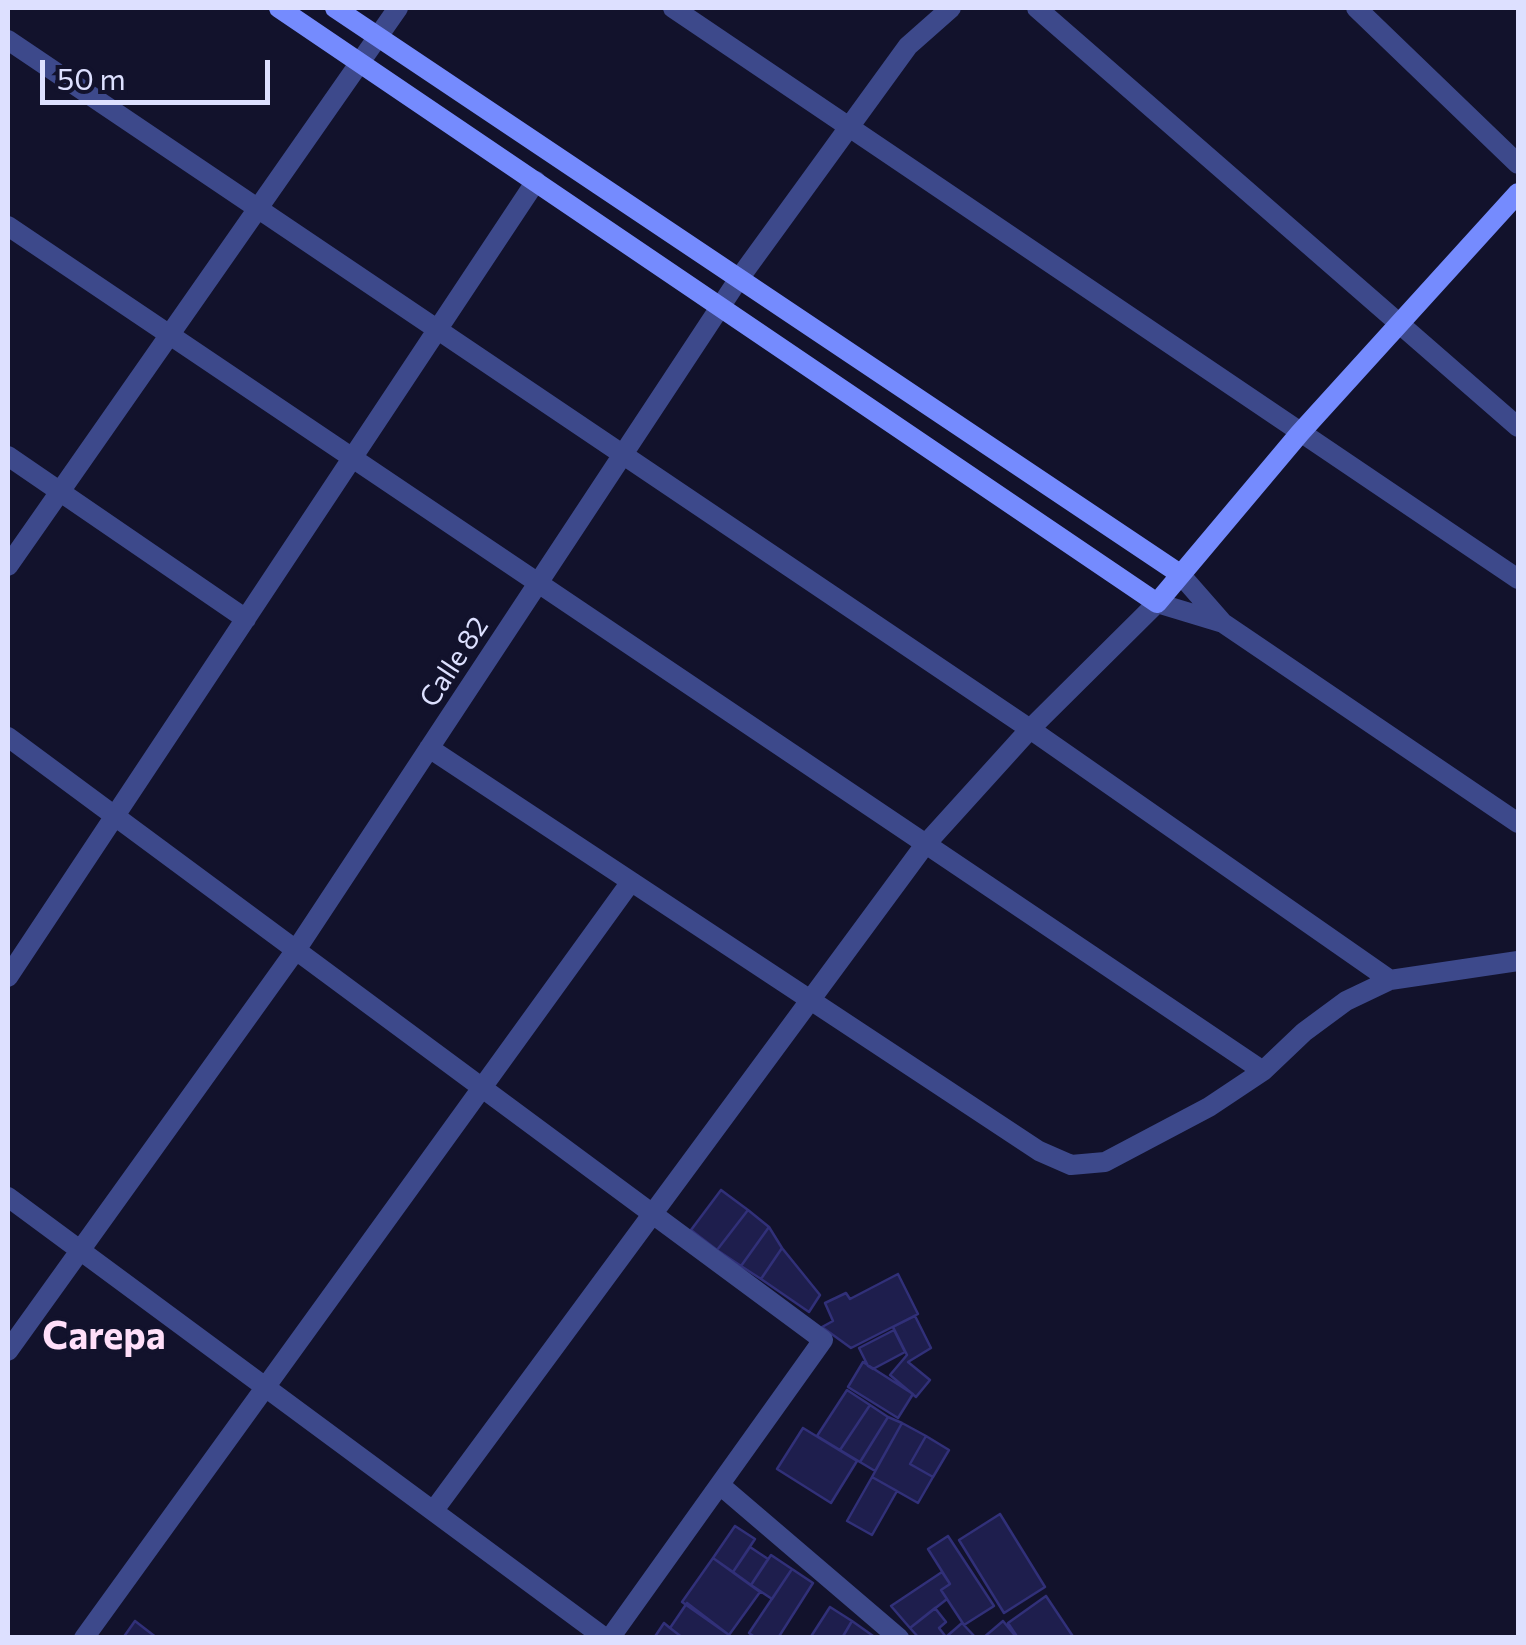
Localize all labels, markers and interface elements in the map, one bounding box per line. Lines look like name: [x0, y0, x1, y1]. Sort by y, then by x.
scale bar: [45, 40, 275, 102]
text: 50 m: [57, 59, 126, 96]
street label: Calle 82: [413, 611, 495, 713]
district label: Carepa: [42, 1313, 166, 1359]

